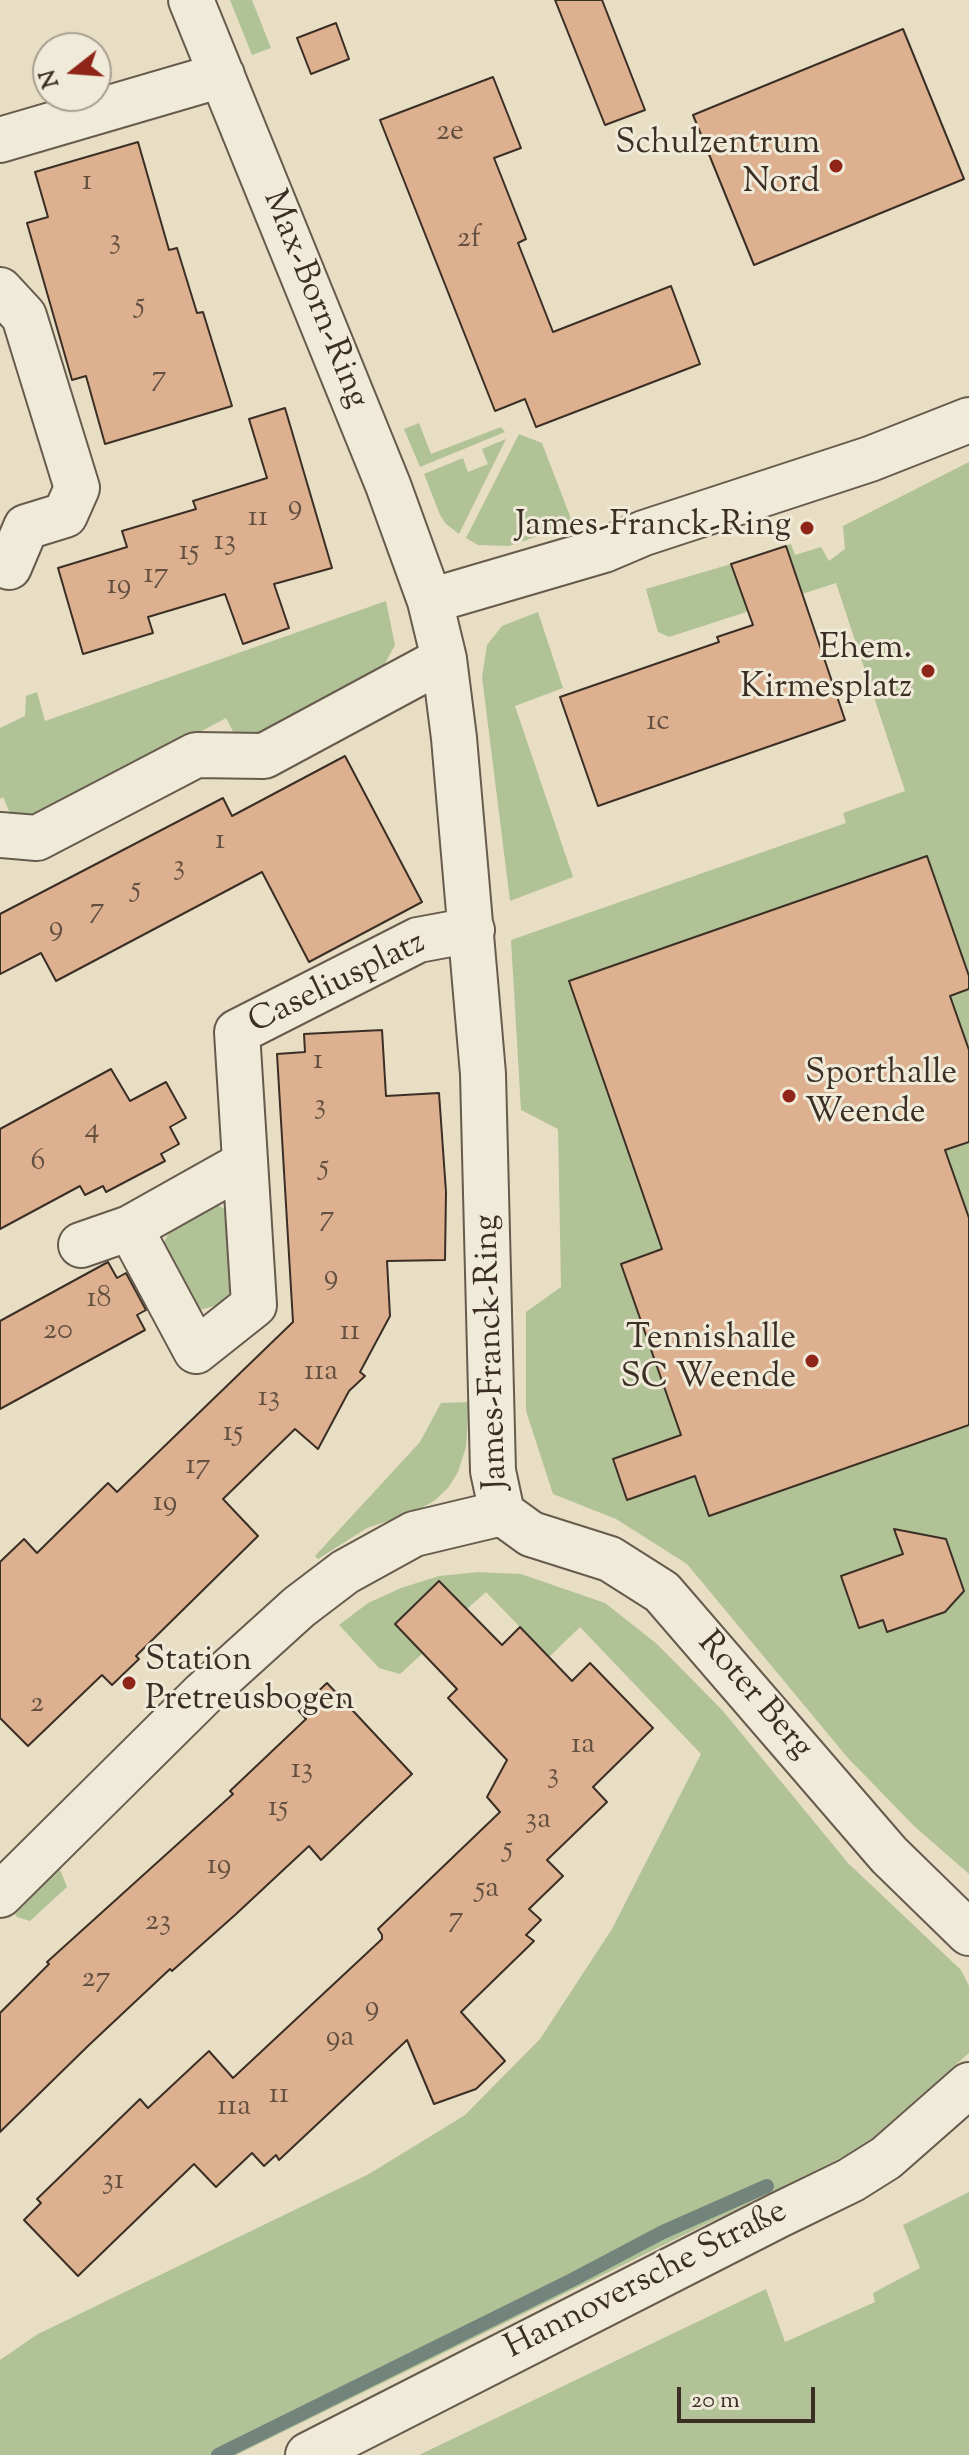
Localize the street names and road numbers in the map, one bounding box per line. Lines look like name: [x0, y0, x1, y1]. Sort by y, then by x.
street label: Max-Born-Ring: [251, 185, 375, 415]
street label: Caseliusplatz: [243, 925, 433, 1045]
street label: James-Franck-Ring: [469, 1214, 519, 1490]
street label: Roter Berg: [686, 1625, 820, 1769]
street label: Hannoversche Straße: [499, 2193, 795, 2371]

